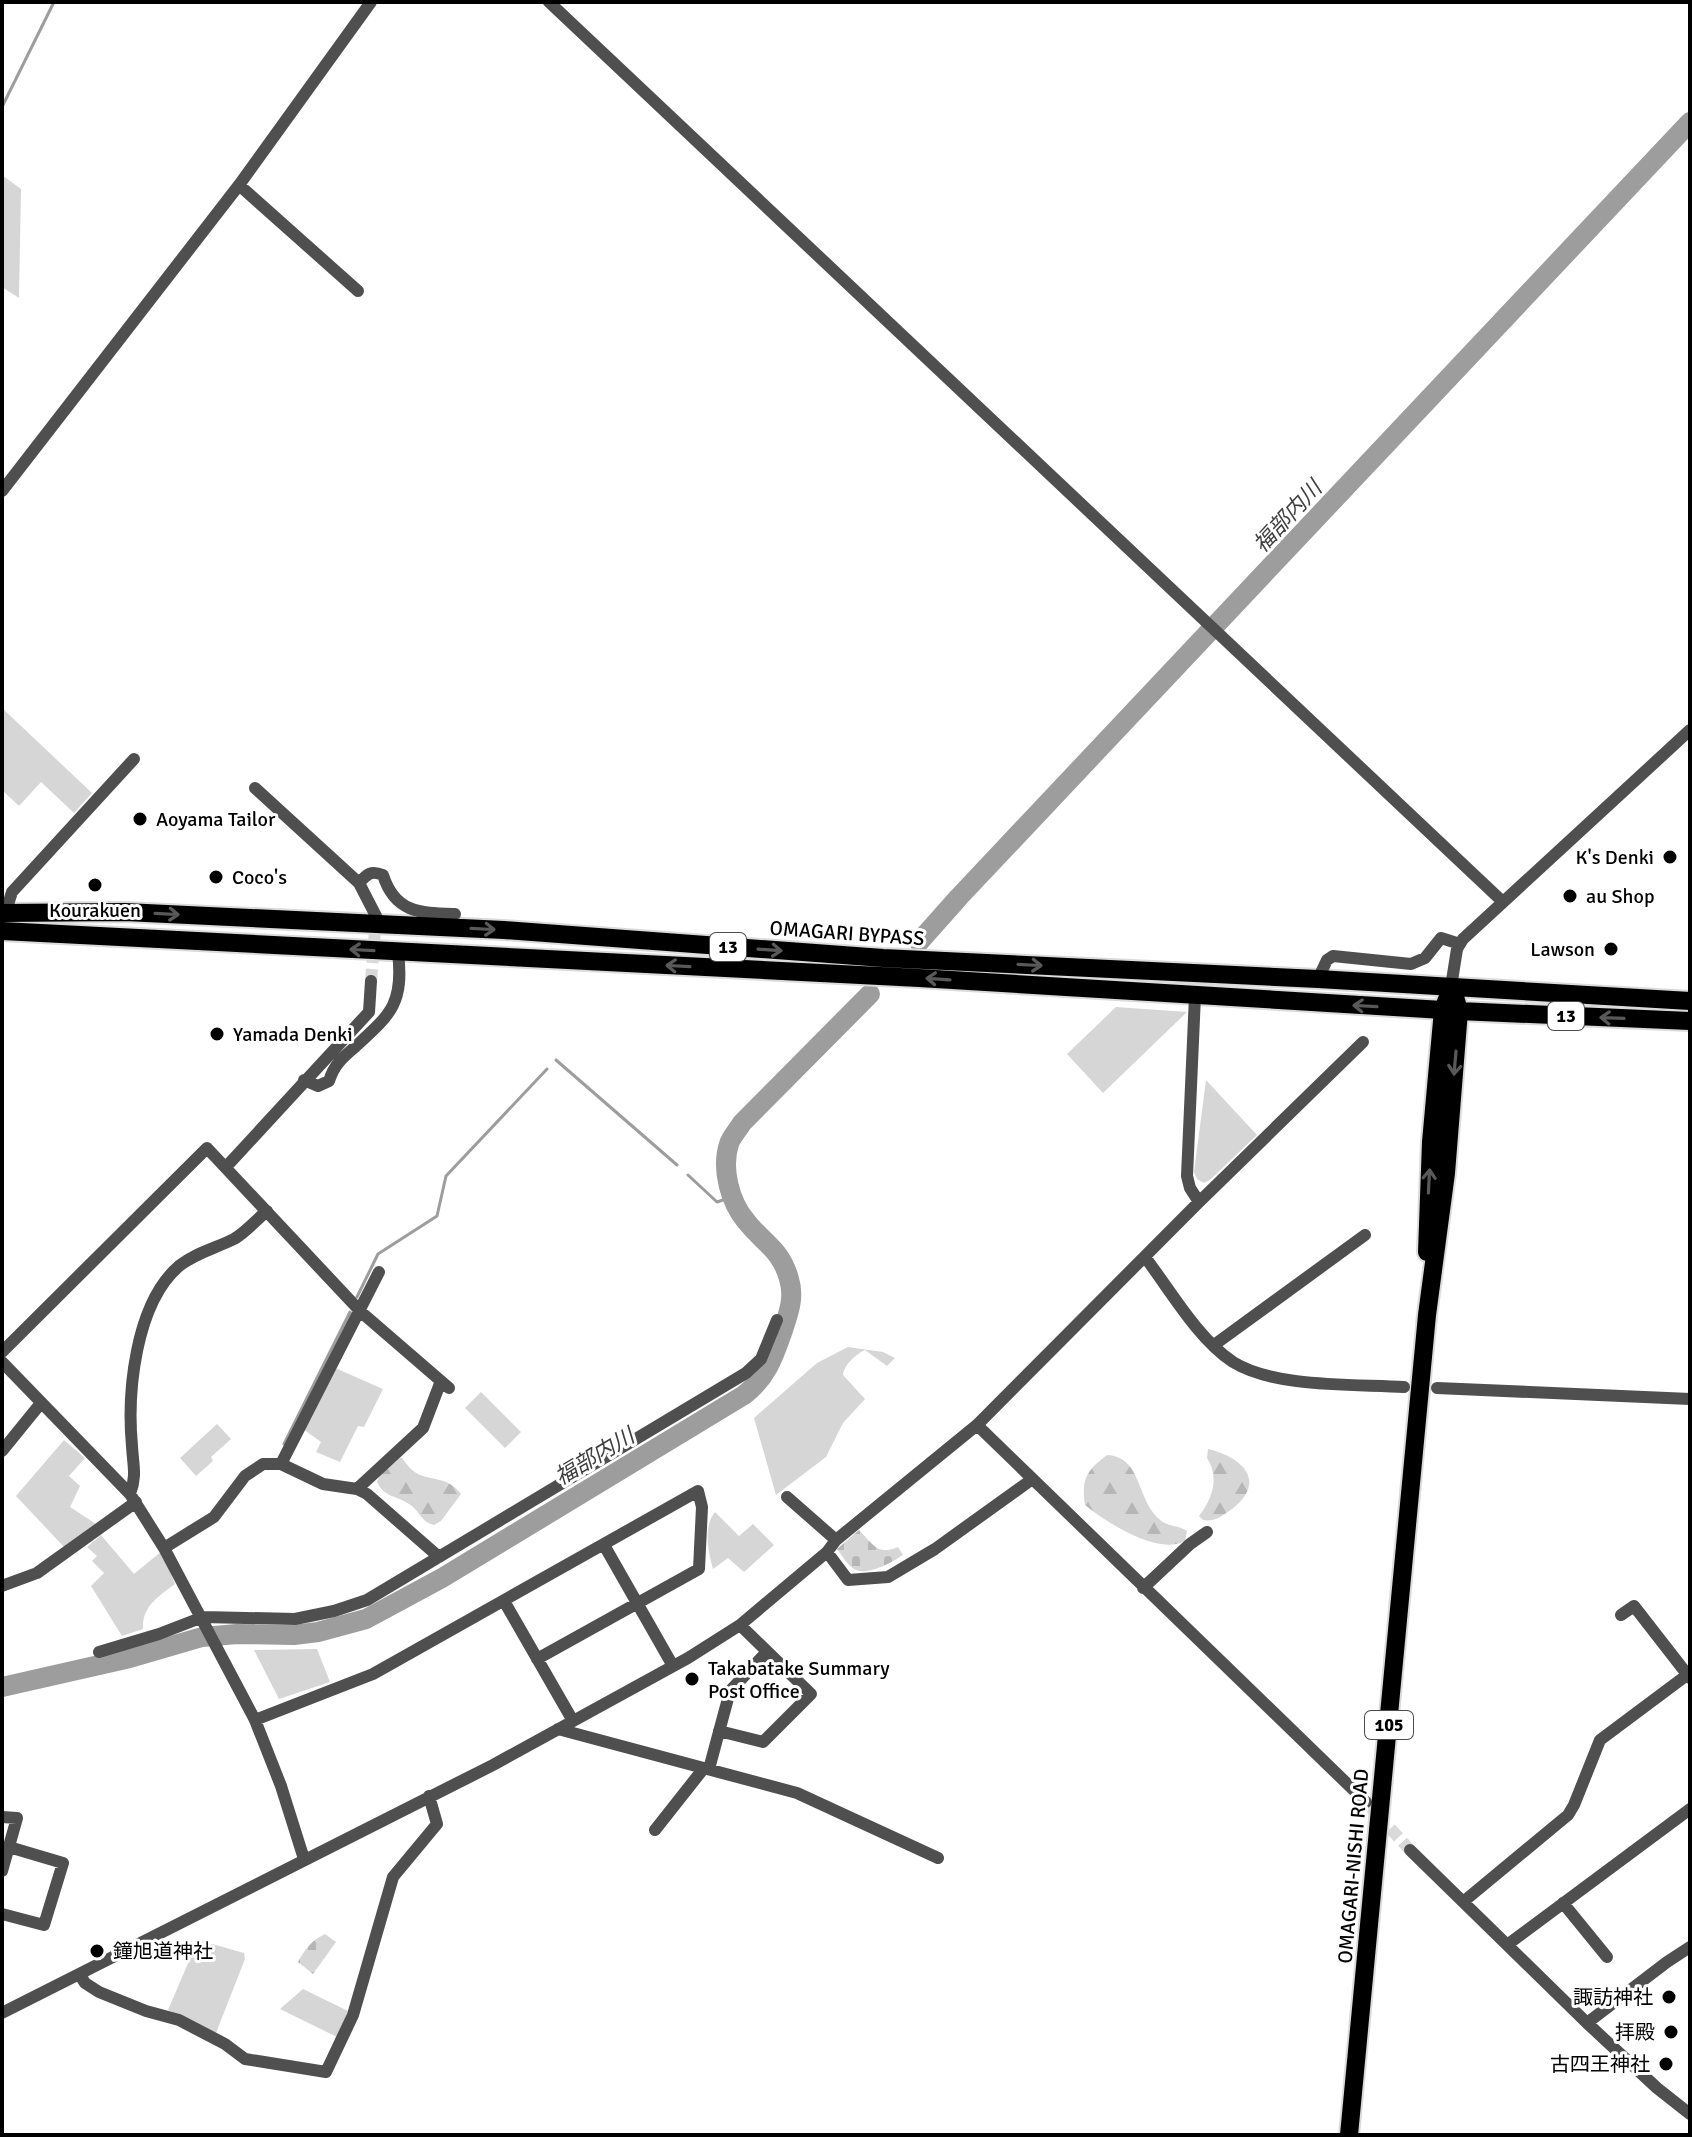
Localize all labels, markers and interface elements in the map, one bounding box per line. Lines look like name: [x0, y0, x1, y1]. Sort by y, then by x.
water label: 福部内川: [1247, 473, 1329, 558]
place label: Aoyama Tailor: [156, 807, 276, 832]
marker: Aoyama Tailor: [131, 810, 149, 828]
place label: K's Denki: [1576, 845, 1654, 870]
marker: K's Denki: [1661, 848, 1679, 866]
place label: Coco's: [232, 865, 287, 890]
marker: Coco's: [207, 868, 225, 886]
marker: Kourakuen: [86, 876, 104, 894]
place label: au Shop: [1586, 884, 1654, 909]
marker: au Shop: [1561, 887, 1579, 905]
place label: Kourakuen: [49, 898, 141, 923]
one-way arrow: [153, 906, 180, 921]
street label: OMAGARI BYPASS: [769, 916, 925, 951]
one-way arrow: [469, 921, 496, 936]
road number: 13: [710, 933, 746, 961]
place label: Lawson: [1530, 937, 1595, 962]
marker: Lawson: [1602, 940, 1620, 958]
one-way arrow: [349, 942, 376, 957]
one-way arrow: [756, 943, 783, 958]
one-way arrow: [665, 958, 692, 973]
one-way arrow: [1016, 958, 1043, 973]
one-way arrow: [925, 971, 951, 986]
one-way arrow: [1352, 998, 1379, 1013]
road number: 13: [1548, 1002, 1584, 1030]
one-way arrow: [1599, 1010, 1626, 1025]
place label: Yamada Denki: [233, 1022, 353, 1047]
marker: Yamada Denki: [208, 1025, 226, 1043]
one-way arrow: [1447, 1049, 1462, 1076]
one-way arrow: [1421, 1168, 1436, 1195]
water label: 福部内川: [550, 1421, 641, 1491]
place label: Takabatake Summary Post Office: [708, 1656, 890, 1704]
marker: Takabatake Summary Post Office: [683, 1670, 701, 1688]
road number: 105: [1365, 1711, 1413, 1739]
street label: OMAGARI-NISHI ROAD: [1333, 1768, 1374, 1964]
place label: 鐘旭道神社: [113, 1939, 213, 1964]
marker: 鐘旭道神社: [88, 1942, 106, 1960]
place label: 諏訪神社: [1573, 1985, 1653, 2010]
marker: 諏訪神社: [1660, 1988, 1678, 2006]
place label: 拝殿: [1615, 2020, 1655, 2045]
marker: 拝殿: [1662, 2023, 1680, 2041]
place label: 古四王神社: [1550, 2052, 1650, 2077]
marker: 古四王神社: [1657, 2055, 1675, 2073]

